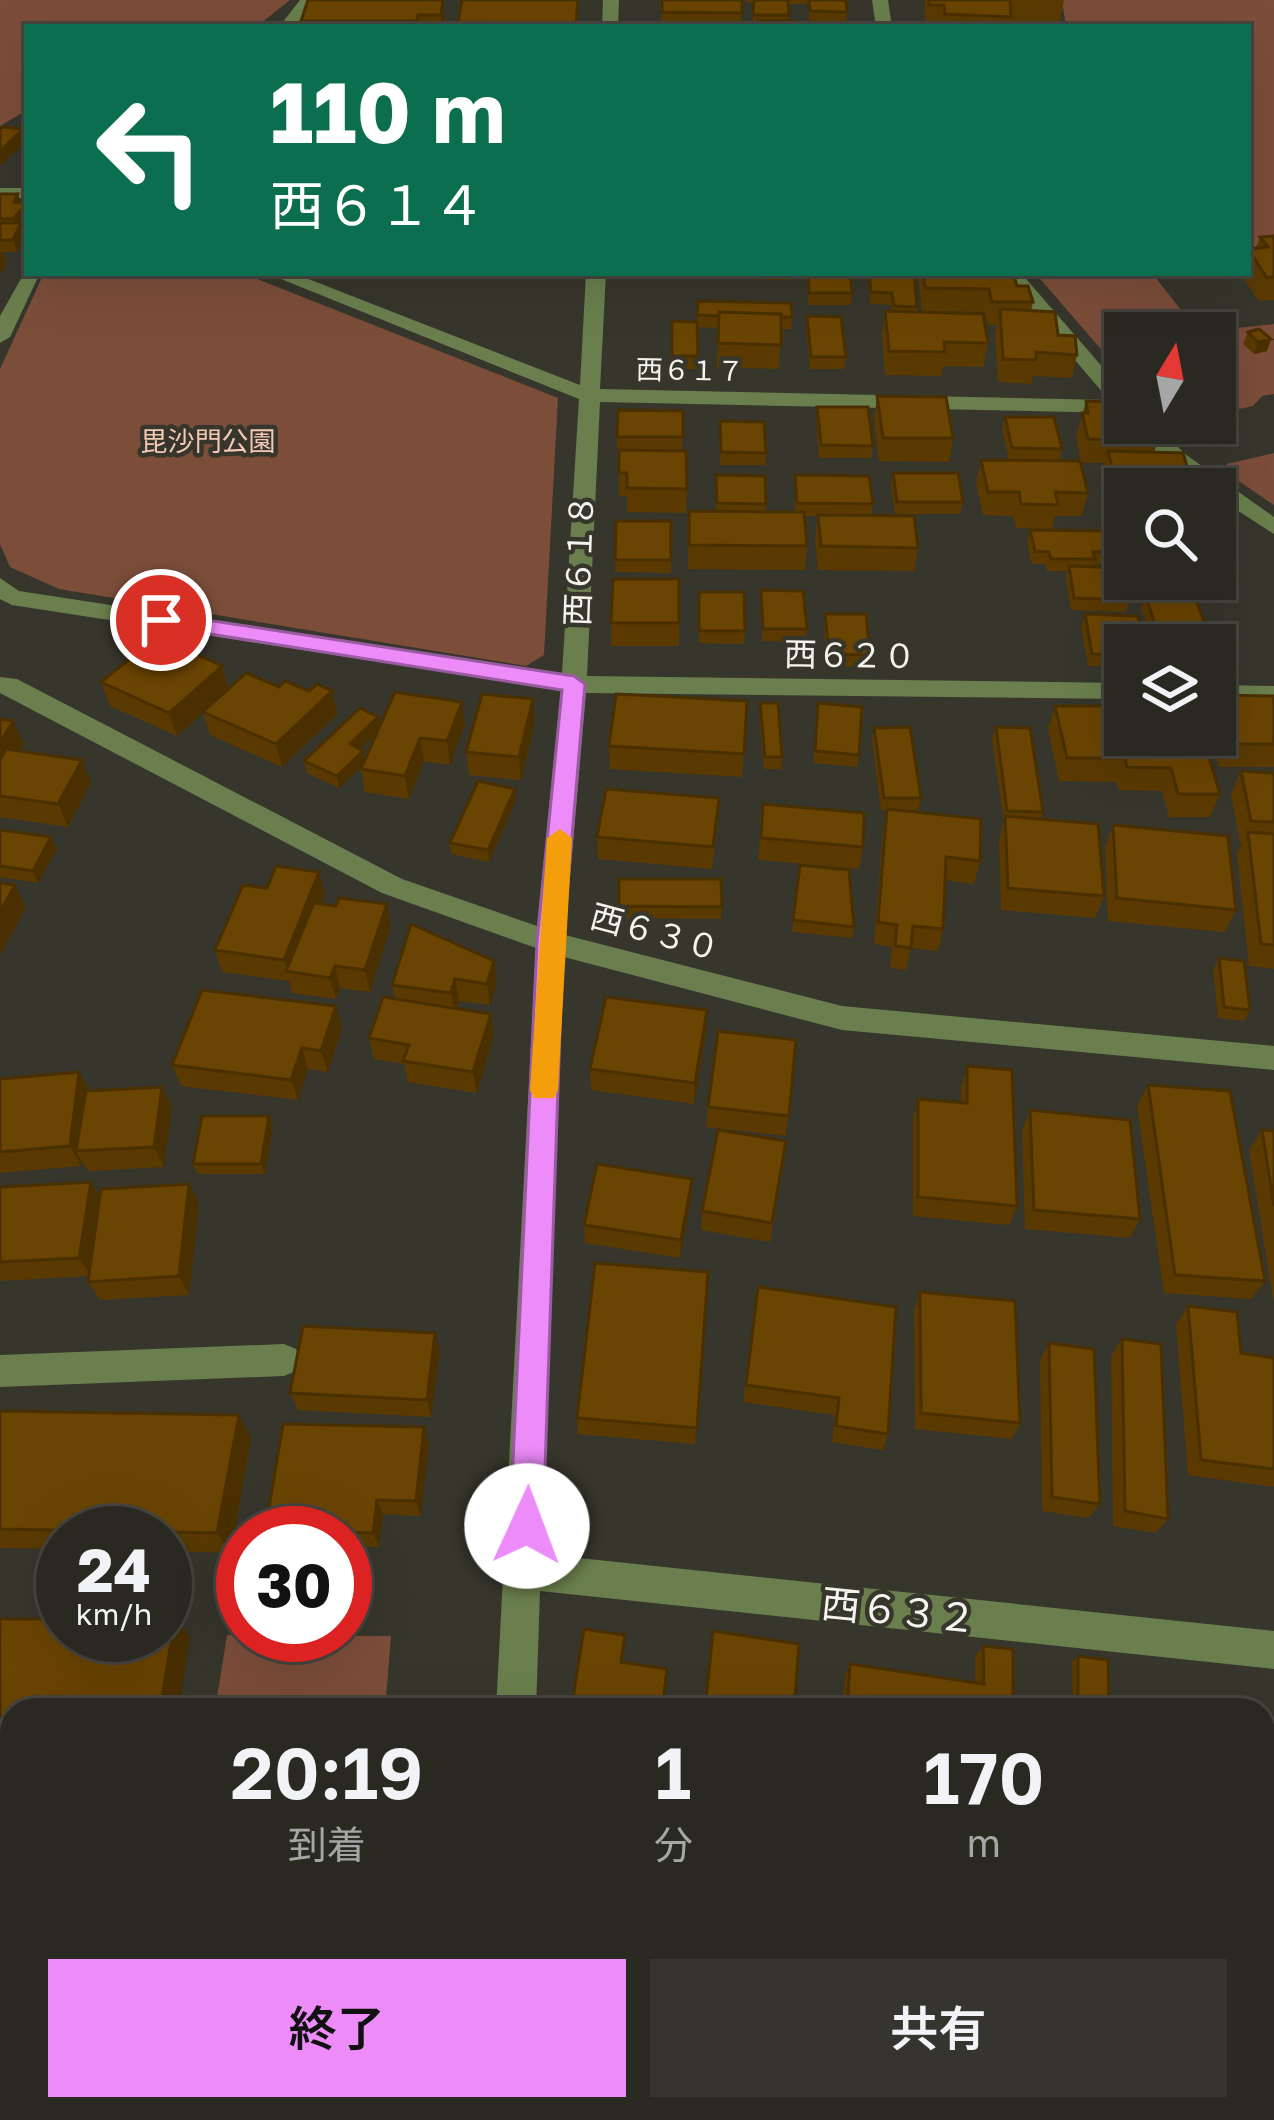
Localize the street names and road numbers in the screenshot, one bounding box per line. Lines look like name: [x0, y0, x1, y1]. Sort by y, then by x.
street label: 西６１７: [636, 353, 744, 387]
street label: 西６１８: [557, 493, 600, 627]
street label: 西６２０: [784, 634, 916, 675]
street label: 西６３０: [586, 896, 724, 967]
street label: 西６３２: [819, 1579, 979, 1642]

